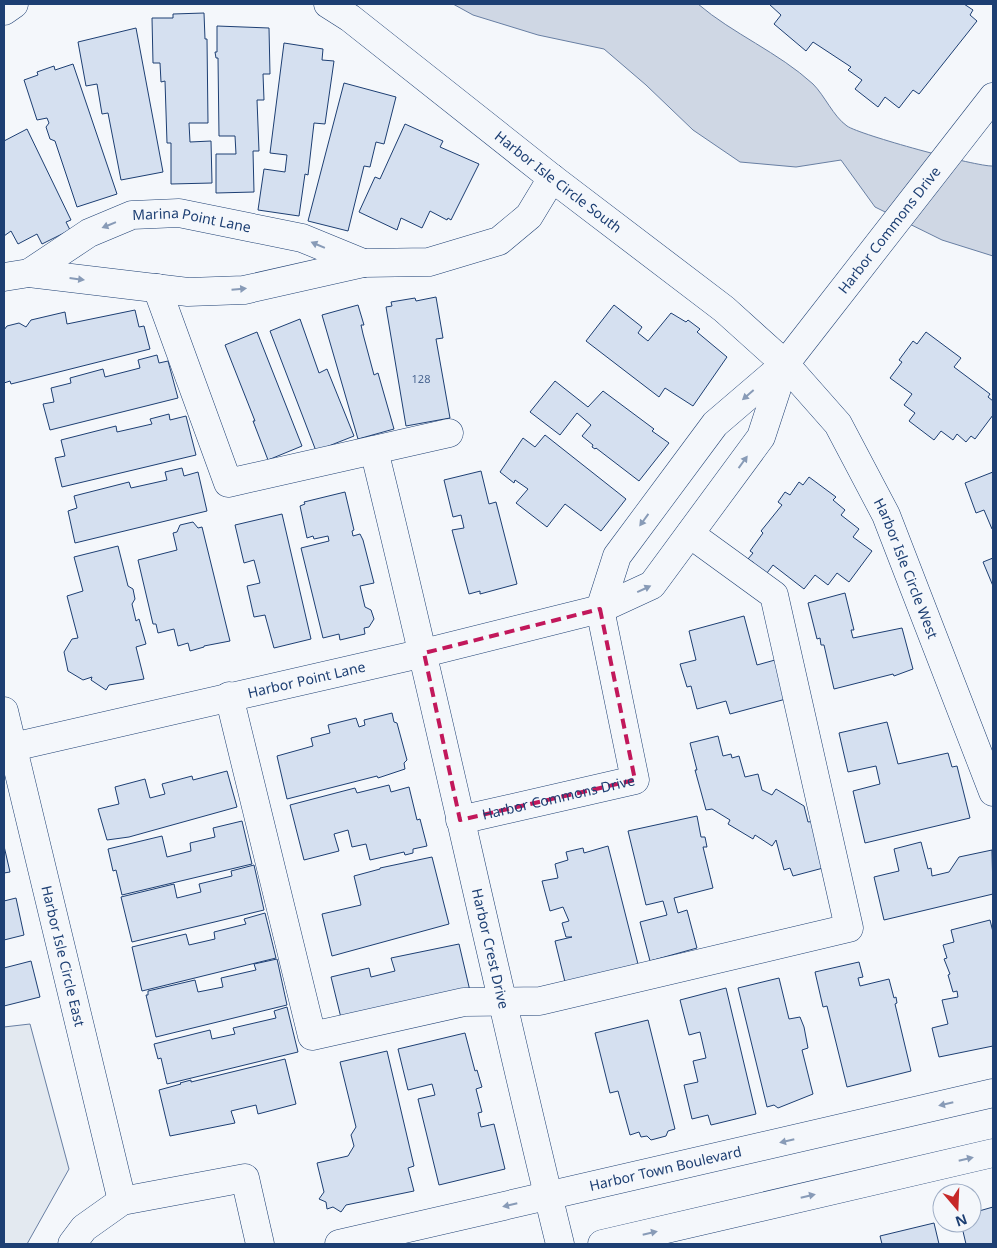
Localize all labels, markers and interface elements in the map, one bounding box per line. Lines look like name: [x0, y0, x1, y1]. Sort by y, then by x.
street label: Harbor Isle Circle South: [491, 126, 626, 237]
street label: Harbor Commons Drive: [833, 162, 944, 297]
street label: Marina Point Lane: [132, 203, 253, 236]
one-way arrow: [102, 221, 116, 229]
one-way arrow: [311, 240, 325, 248]
one-way arrow: [70, 275, 86, 283]
one-way arrow: [231, 285, 247, 293]
house number: 128: [412, 371, 430, 386]
one-way arrow: [741, 390, 754, 401]
one-way arrow: [738, 455, 748, 468]
street label: Harbor Isle Circle West: [870, 495, 943, 641]
one-way arrow: [639, 513, 649, 526]
one-way arrow: [637, 585, 651, 593]
street label: Harbor Point Lane: [246, 657, 367, 702]
street label: Harbor Commons Drive: [480, 770, 637, 824]
street label: Harbor Isle Circle East: [37, 883, 90, 1028]
street label: Harbor Crest Drive: [468, 886, 514, 1011]
one-way arrow: [938, 1100, 953, 1108]
one-way arrow: [780, 1137, 795, 1145]
street label: Harbor Town Boulevard: [587, 1141, 743, 1195]
one-way arrow: [959, 1155, 974, 1163]
north arrow: [932, 1183, 982, 1233]
one-way arrow: [800, 1192, 815, 1200]
one-way arrow: [502, 1201, 517, 1209]
text: N: [953, 1210, 970, 1232]
one-way arrow: [642, 1229, 657, 1237]

